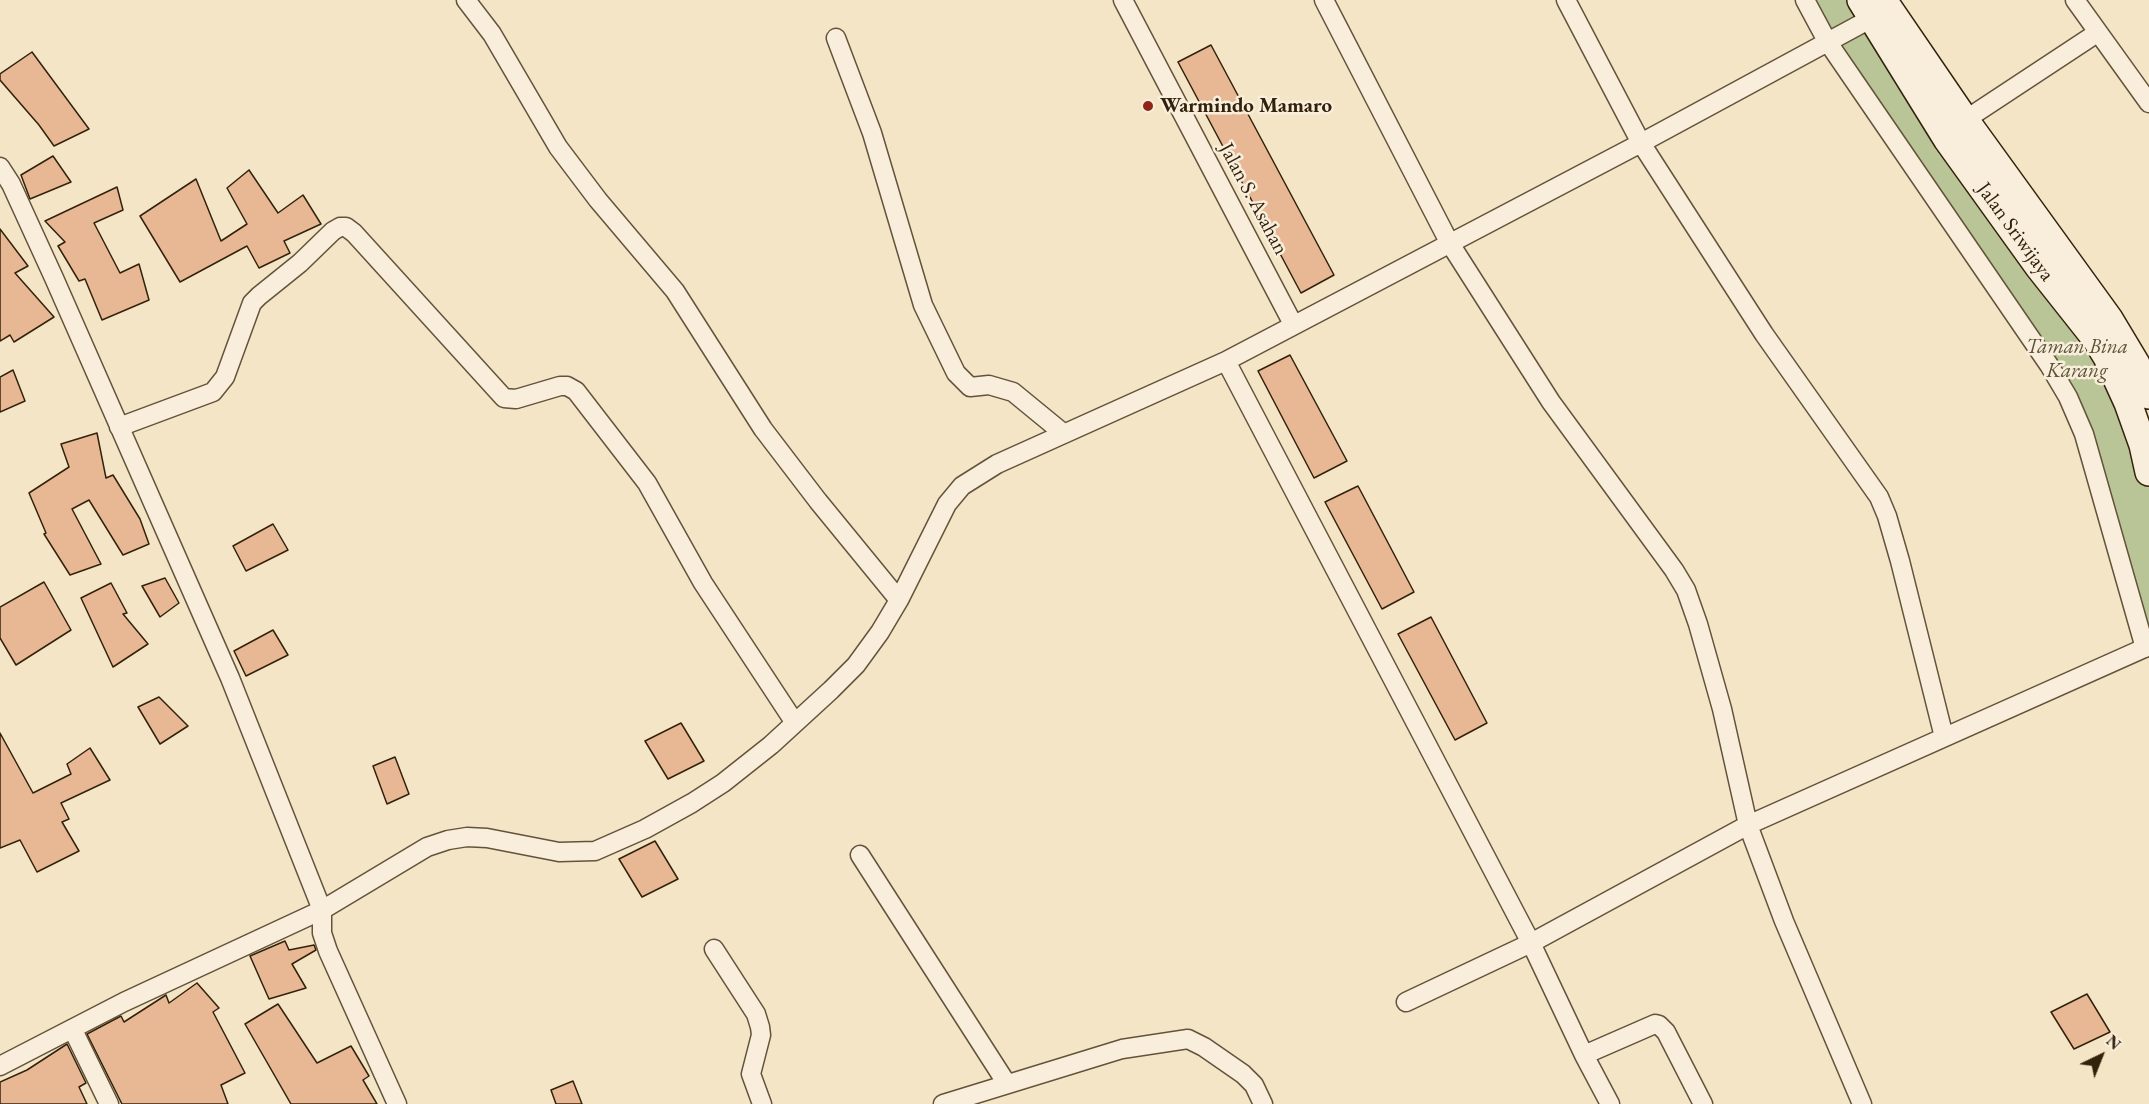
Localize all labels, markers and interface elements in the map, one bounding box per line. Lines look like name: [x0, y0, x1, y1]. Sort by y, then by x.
place label: Warmindo Mamaro: [1160, 93, 1332, 119]
marker: Warmindo Mamaro: [1141, 99, 1155, 113]
street label: Jalan S. Asahan: [1213, 139, 1293, 259]
street label: Jalan Sriwijaya: [1971, 178, 2059, 286]
park label: Taman Bina Karang: [2026, 334, 2128, 384]
north arrow: [2071, 1026, 2131, 1086]
text: N: [2102, 1030, 2126, 1055]

